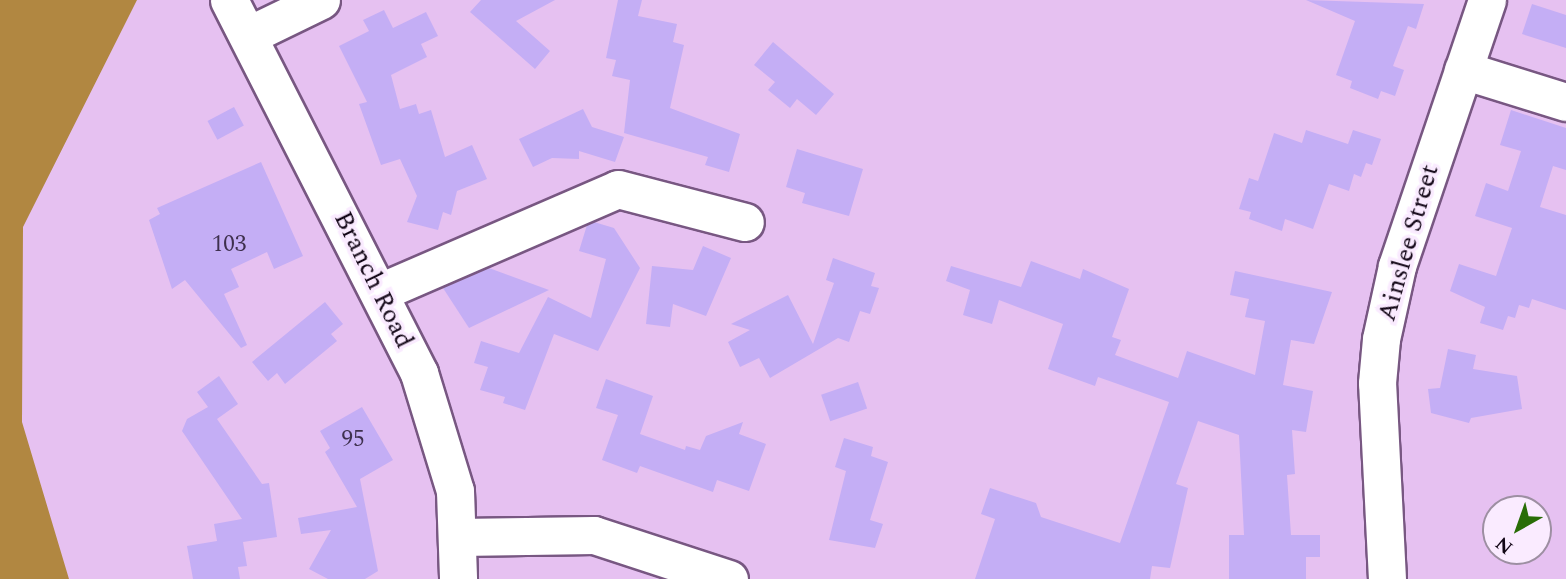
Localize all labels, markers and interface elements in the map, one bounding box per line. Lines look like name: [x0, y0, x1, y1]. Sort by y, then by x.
street label: Ainslee Street: [1372, 161, 1446, 325]
street label: Branch Road: [326, 207, 420, 353]
house number: 103: [212, 231, 246, 259]
house number: 95: [342, 426, 364, 454]
north arrow: [1482, 495, 1552, 565]
text: N: [1489, 529, 1520, 561]

